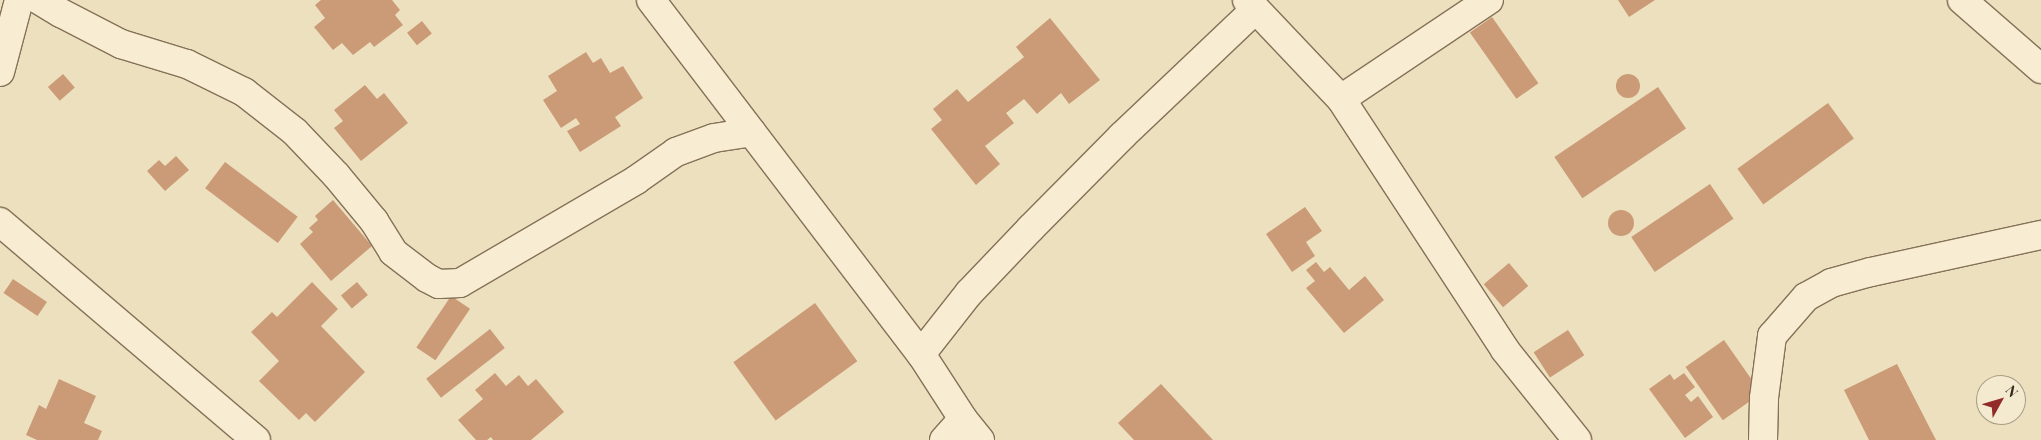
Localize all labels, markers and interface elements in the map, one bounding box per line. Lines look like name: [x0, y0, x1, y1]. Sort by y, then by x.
north arrow: [1976, 375, 2026, 425]
text: N: [2002, 381, 2023, 401]

